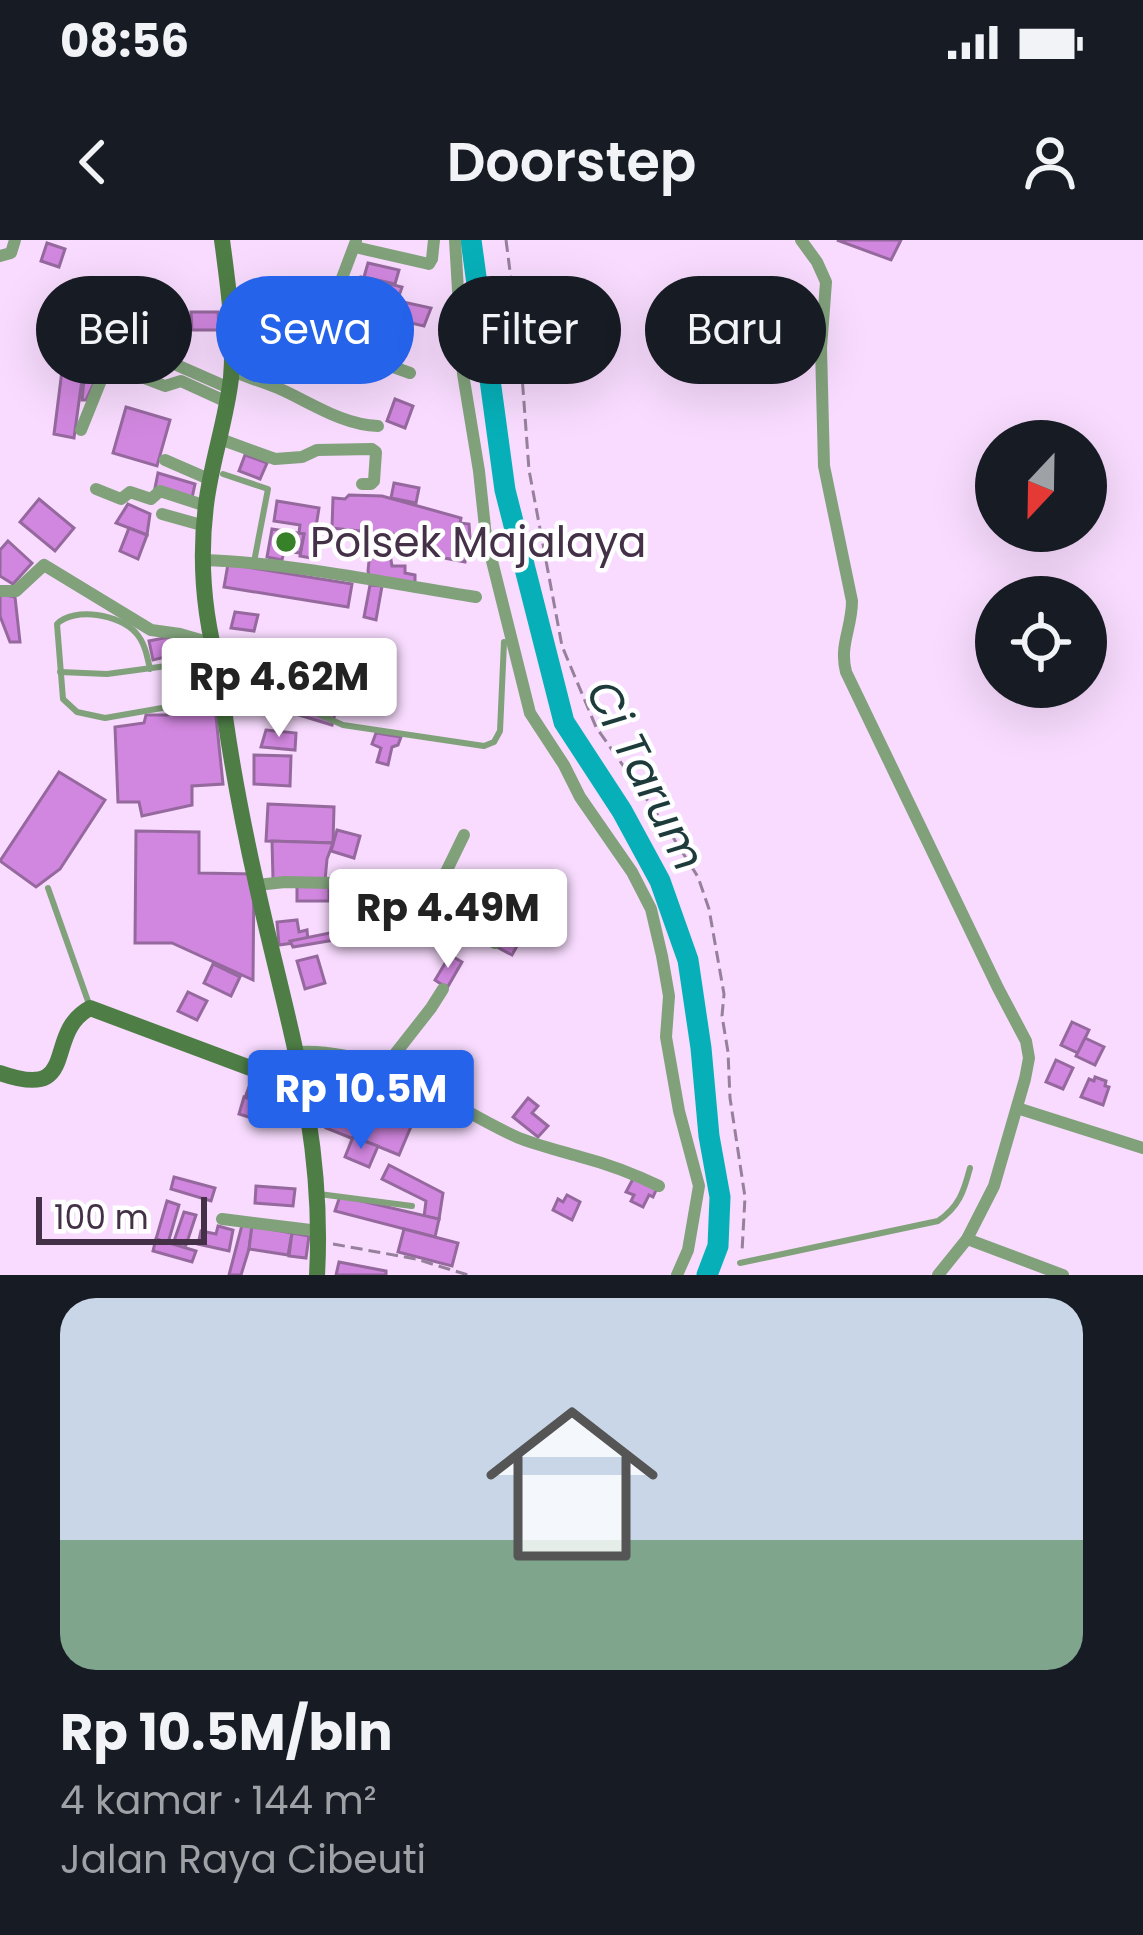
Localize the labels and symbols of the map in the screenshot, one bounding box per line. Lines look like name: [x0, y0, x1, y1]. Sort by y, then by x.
north arrow: [975, 420, 1107, 552]
place label: Polsek Majalaya: [310, 513, 646, 572]
marker: Polsek Majalaya: [273, 529, 299, 555]
pin: Rp 4.62M: [155, 638, 403, 740]
water label: Ci Tarum: [571, 669, 720, 881]
pin: Rp 4.49M: [324, 869, 572, 971]
pin: Rp 10.5M: [237, 1050, 485, 1152]
scale bar: [36, 1191, 207, 1244]

